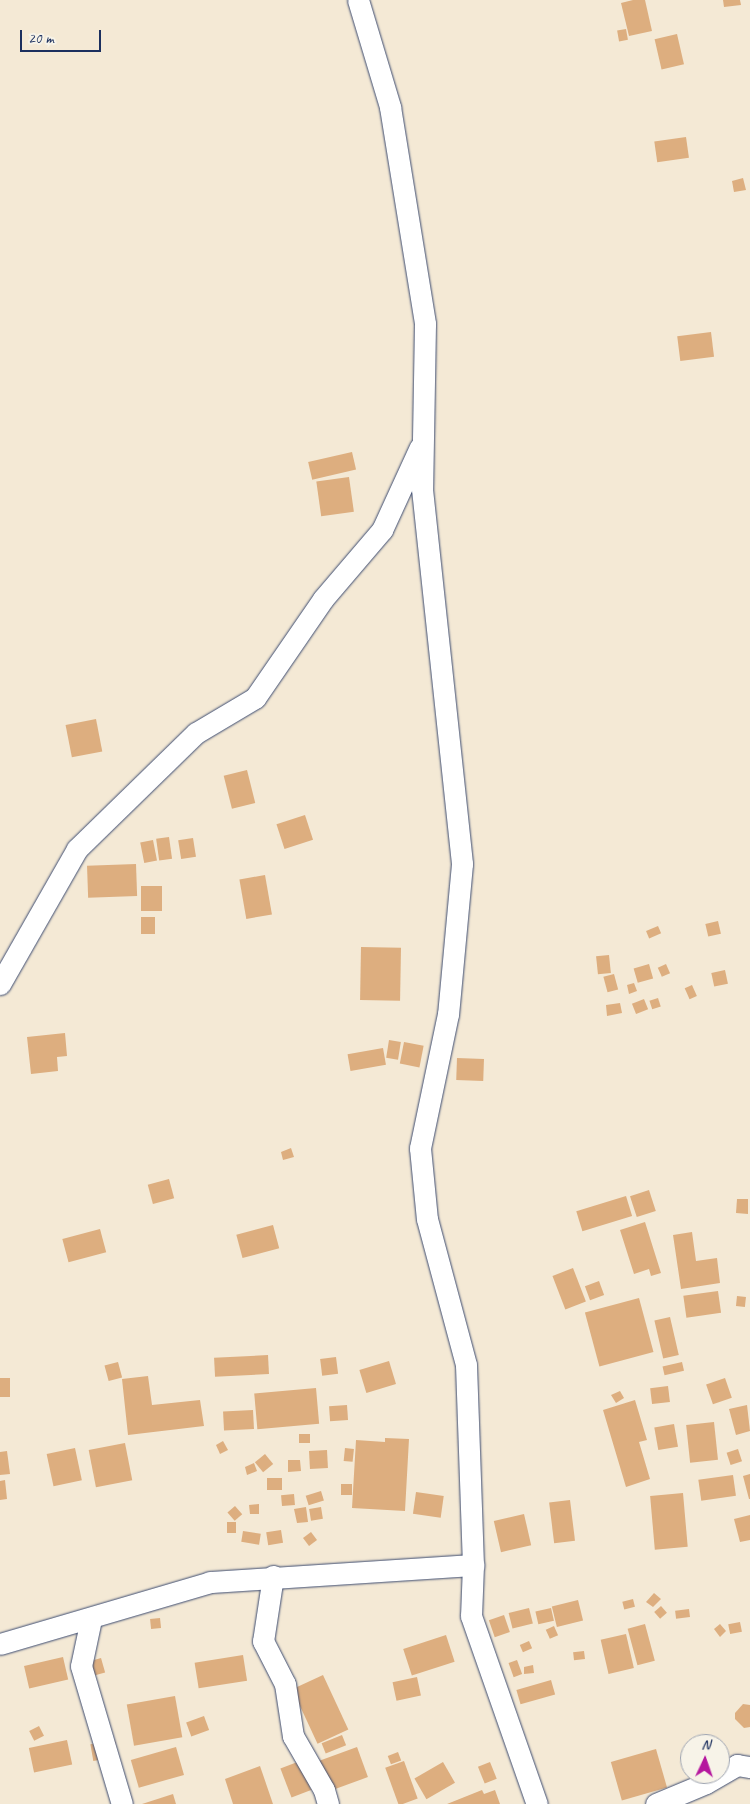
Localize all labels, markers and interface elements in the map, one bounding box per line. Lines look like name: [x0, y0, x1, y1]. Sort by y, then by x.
scale bar: [22, 20, 104, 52]
text: 20 m: [28, 29, 54, 48]
north arrow: [680, 1734, 730, 1784]
text: N: [701, 1736, 711, 1753]

